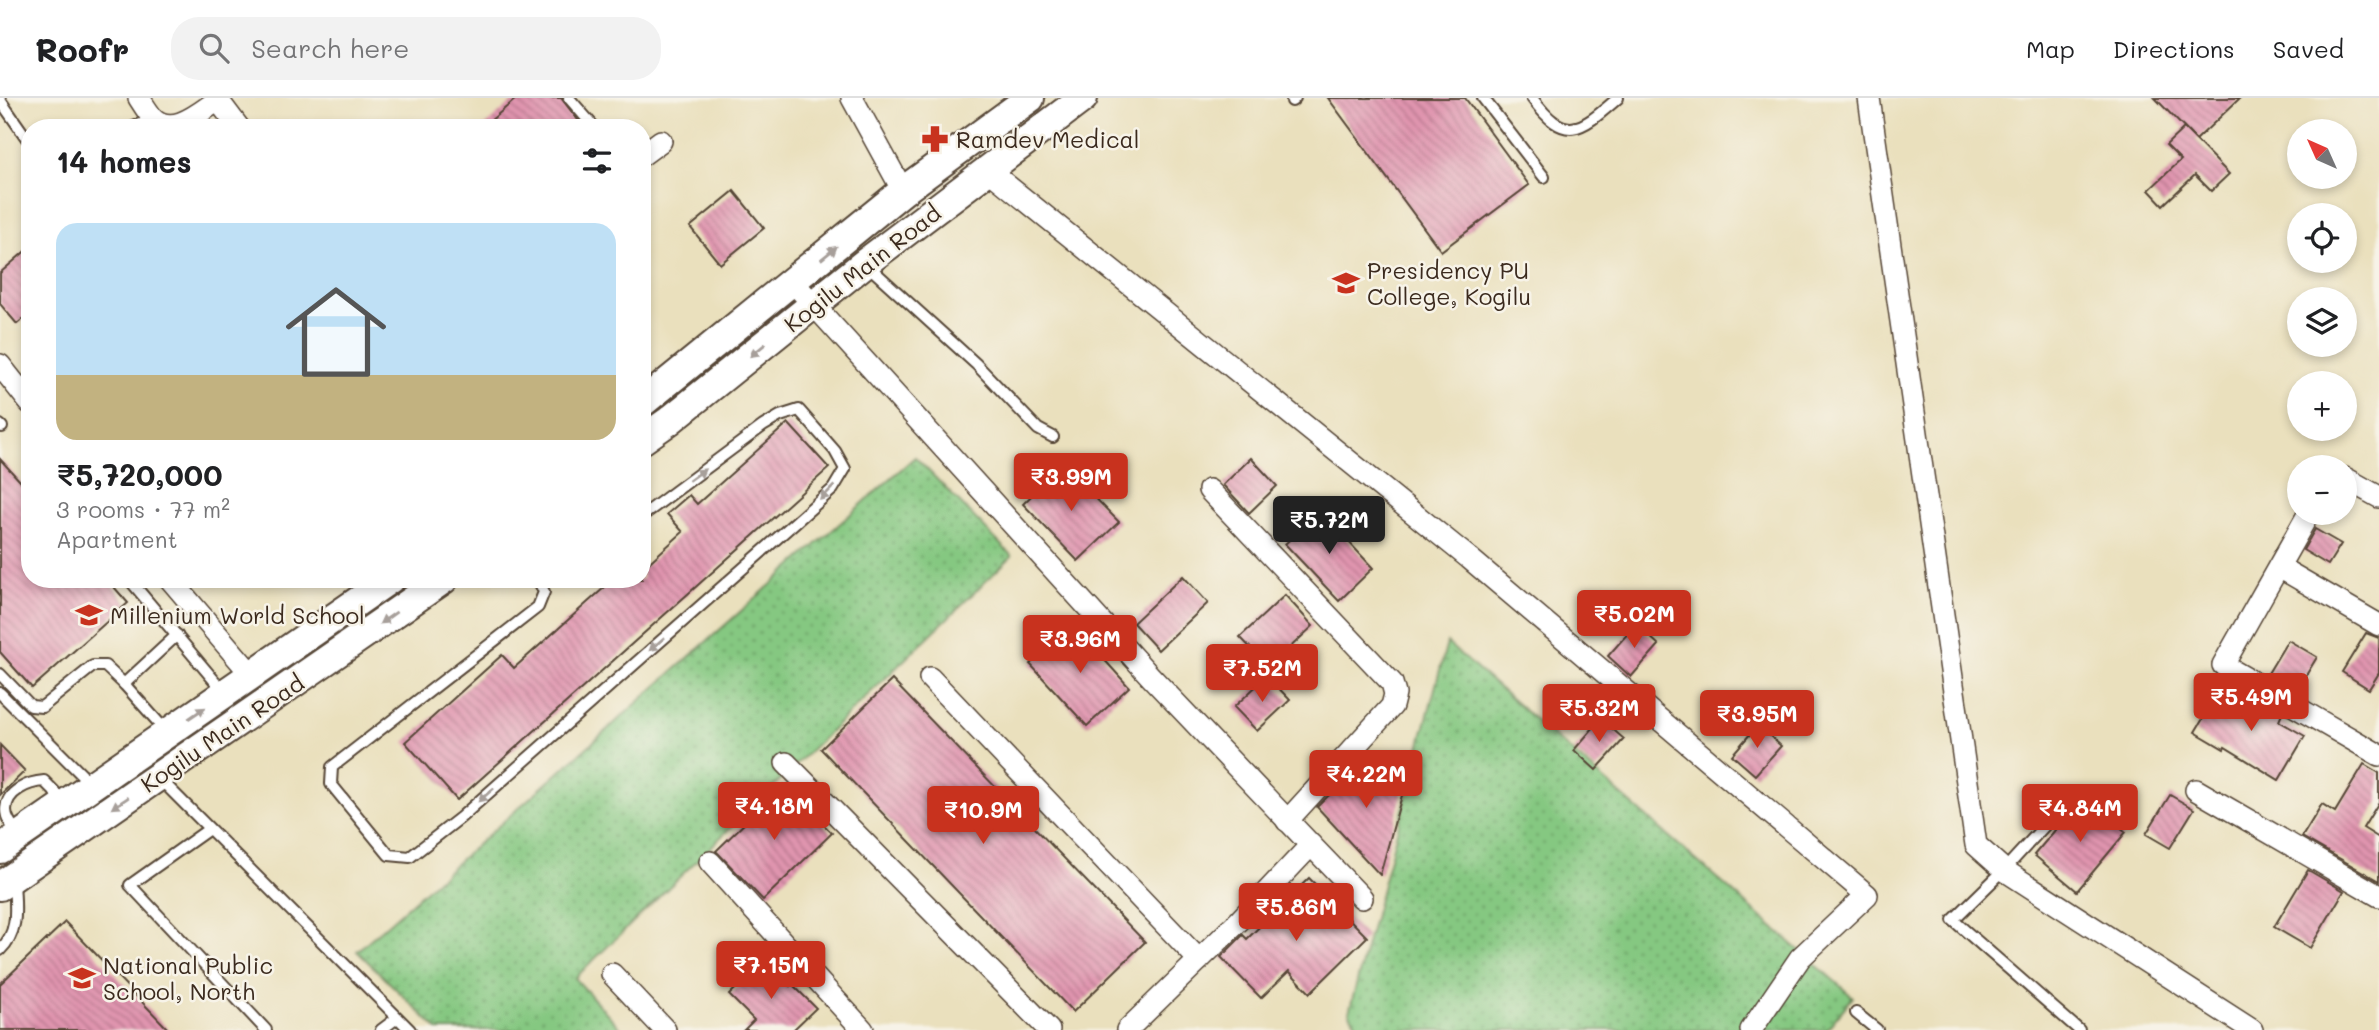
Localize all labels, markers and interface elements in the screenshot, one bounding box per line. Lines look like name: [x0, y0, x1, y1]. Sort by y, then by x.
search box: [171, 17, 661, 80]
text: Roofr: [35, 27, 129, 70]
icon: search: [195, 29, 233, 67]
text: Search here: [251, 31, 409, 65]
text: Map: [2026, 33, 2075, 64]
text: Directions: [2113, 33, 2235, 64]
text: Saved: [2273, 33, 2344, 64]
north arrow: [2287, 119, 2357, 189]
map controls: [2287, 119, 2357, 525]
pharmacy icon: Ramdev Medical: [920, 124, 950, 154]
place label: Ramdev Medical: [956, 124, 1140, 154]
text: 14 homes: [56, 141, 192, 181]
icon: filters: [578, 142, 616, 180]
street label: Kogilu Main Road: [778, 197, 946, 339]
button: locate: [2287, 203, 2357, 273]
one-way arrow: [821, 246, 838, 261]
place label: Presidency PU College, Kogilu: [1367, 255, 1531, 311]
school or university icon: Presidency PU College, Kogilu: [1331, 268, 1361, 298]
icon: home: [273, 269, 399, 395]
button: layers: [2287, 287, 2357, 357]
one-way arrow: [750, 342, 768, 357]
button: +: [2287, 371, 2357, 441]
text: ₹5,720,000: [56, 454, 222, 494]
pin: ₹3.99M: [1014, 454, 1128, 513]
button: −: [2287, 455, 2357, 525]
text: ₹3.99M: [1030, 461, 1112, 491]
one-way arrow: [688, 469, 706, 483]
one-way arrow: [819, 485, 836, 501]
text: 3 rooms · 77 m²: [56, 494, 230, 524]
pin: ₹5.72M: [1272, 496, 1386, 556]
text: ₹5.72M: [1289, 504, 1369, 534]
text: Apartment: [56, 524, 178, 554]
pin: ₹5.02M: [1577, 590, 1691, 650]
text: ₹5.02M: [1593, 598, 1675, 628]
school or university icon: Millenium World School: [74, 600, 104, 630]
place label: Millenium World School: [110, 600, 365, 630]
one-way arrow: [379, 611, 397, 625]
pin: ₹3.96M: [1023, 616, 1137, 675]
text: ₹3.96M: [1039, 623, 1121, 653]
one-way arrow: [648, 636, 666, 652]
pin: ₹7.52M: [1205, 644, 1319, 704]
text: ₹7.52M: [1222, 652, 1302, 682]
street label: Kogilu Main Road: [135, 667, 309, 799]
pin: ₹5.49M: [2194, 674, 2308, 733]
text: ₹5.49M: [2210, 681, 2292, 711]
pin: ₹5.32M: [1542, 684, 1656, 744]
pin: ₹3.95M: [1700, 690, 1814, 750]
text: ₹5.32M: [1558, 692, 1640, 722]
text: ₹3.95M: [1716, 698, 1798, 728]
one-way arrow: [188, 706, 206, 720]
pin: ₹4.22M: [1309, 750, 1423, 810]
text: ₹4.22M: [1325, 758, 1407, 788]
pin: ₹4.18M: [717, 782, 831, 842]
pin: ₹4.84M: [2023, 784, 2137, 844]
pin: ₹10.9M: [926, 786, 1040, 846]
one-way arrow: [478, 787, 495, 802]
text: ₹4.18M: [734, 790, 814, 820]
text: ₹4.84M: [2038, 792, 2122, 822]
text: ₹10.9M: [943, 794, 1023, 824]
one-way arrow: [111, 796, 129, 810]
pin: ₹5.86M: [1239, 884, 1353, 943]
text: ₹5.86M: [1255, 891, 1337, 921]
pin: ₹7.15M: [714, 942, 828, 1001]
text: ₹7.15M: [732, 949, 810, 979]
place label: National Public School, North: [103, 950, 273, 1006]
school or university icon: National Public School, North: [67, 963, 97, 993]

